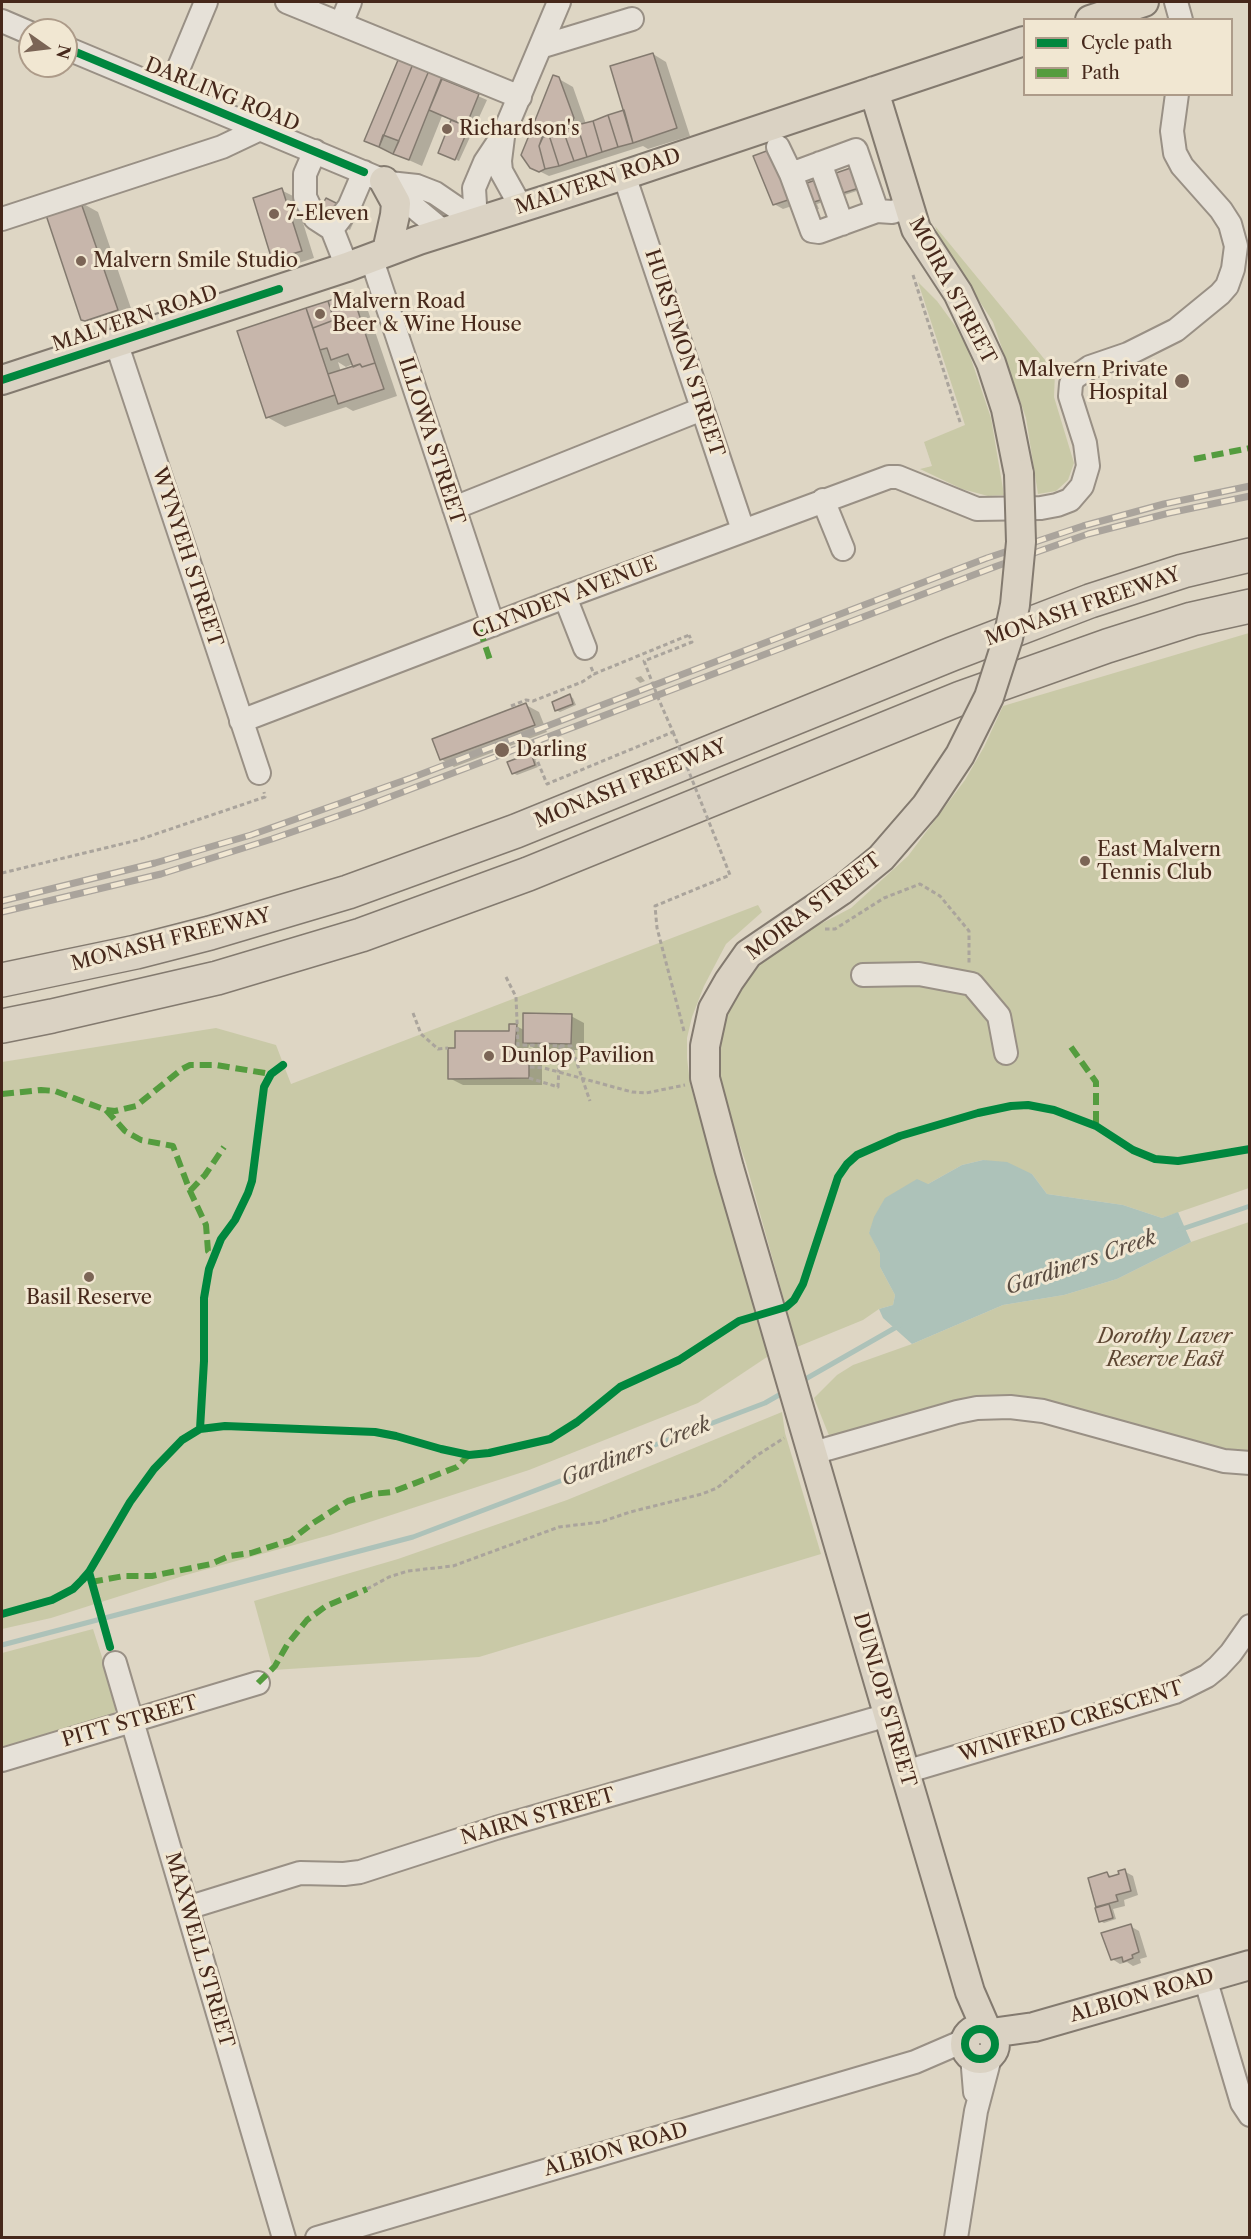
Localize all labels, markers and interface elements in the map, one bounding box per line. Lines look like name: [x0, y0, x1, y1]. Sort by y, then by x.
north arrow: [18, 18, 78, 78]
legend: [1023, 18, 1233, 96]
text: Cycle path: [1081, 32, 1172, 54]
text: N: [52, 43, 75, 61]
street label: DARLING ROAD: [141, 53, 303, 137]
text: Path: [1081, 62, 1120, 84]
place label: Richardson's: [459, 117, 580, 141]
marker: Richardson's: [440, 122, 454, 136]
street label: MALVERN ROAD: [512, 144, 684, 220]
place label: 7-Eleven: [286, 202, 369, 226]
marker: 7-Eleven: [267, 207, 281, 221]
street label: MOIRA STREET: [903, 213, 1001, 369]
street label: HURSTMON STREET: [639, 246, 729, 460]
place label: Malvern Smile Studio: [93, 249, 298, 273]
marker: Malvern Smile Studio: [74, 254, 88, 268]
street label: MALVERN ROAD: [49, 281, 221, 357]
place label: Malvern Road Beer & Wine House: [332, 290, 522, 337]
marker: Malvern Road Beer & Wine House: [313, 307, 327, 321]
street label: ILLOWA STREET: [393, 354, 469, 528]
place label: Malvern Private Hospital: [1017, 358, 1168, 405]
marker: Malvern Private Hospital: [1173, 372, 1191, 390]
street label: WYNYEH STREET: [147, 464, 227, 650]
street label: CLYNDEN AVENUE: [469, 552, 661, 644]
street label: MONASH FREEWAY: [982, 562, 1184, 652]
street label: MONASH FREEWAY: [531, 734, 731, 834]
place label: Darling: [516, 738, 586, 762]
marker: Darling: [493, 741, 511, 759]
place label: East Malvern Tennis Club: [1097, 838, 1221, 885]
street label: MOIRA STREET: [742, 848, 886, 966]
marker: East Malvern Tennis Club: [1078, 854, 1092, 868]
street label: MONASH FREEWAY: [69, 904, 273, 976]
place label: Dunlop Pavilion: [501, 1044, 655, 1068]
marker: Dunlop Pavilion: [482, 1049, 496, 1063]
water label: Gardiners Creek: [1002, 1225, 1160, 1301]
marker: Basil Reserve: [82, 1270, 96, 1284]
place label: Basil Reserve: [26, 1286, 152, 1310]
park label: Dorothy Laver Reserve East: [1098, 1325, 1232, 1372]
water label: Gardiners Creek: [558, 1412, 714, 1492]
street label: DUNLOP STREET: [848, 1610, 920, 1790]
street label: WINIFRED CRESCENT: [956, 1676, 1186, 1768]
street label: PITT STREET: [59, 1691, 201, 1753]
street label: NAIRN STREET: [458, 1784, 618, 1850]
street label: MAXWELL STREET: [160, 1850, 238, 2050]
street label: ALBION ROAD: [1067, 1964, 1217, 2028]
street label: ALBION ROAD: [541, 2118, 691, 2182]

